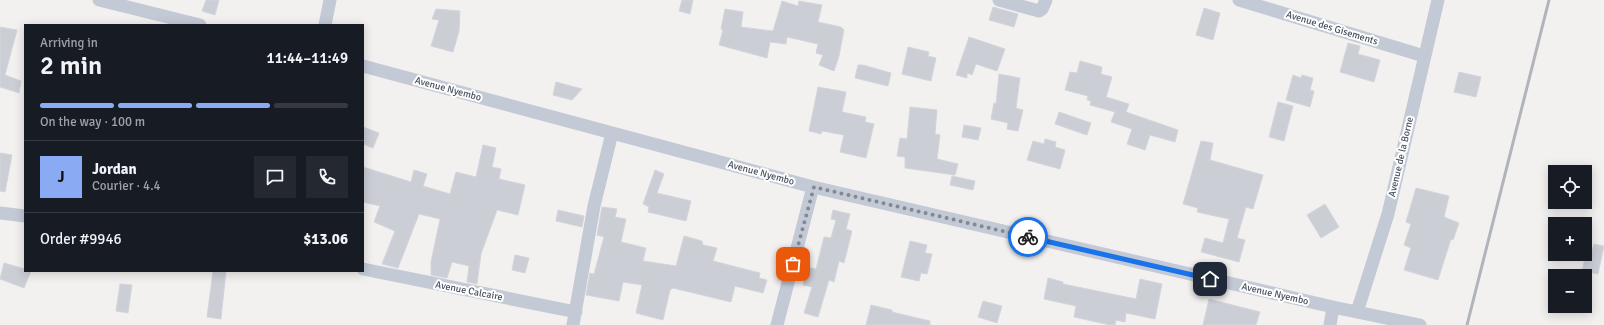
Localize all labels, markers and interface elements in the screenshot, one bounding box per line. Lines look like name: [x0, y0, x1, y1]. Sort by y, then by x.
street label: Avenue des Gisements: [1285, 8, 1380, 48]
text: Arriving in: [40, 35, 98, 51]
text: 11:44–11:49: [267, 49, 348, 67]
text: 2 min: [40, 50, 102, 82]
street label: Avenue Nyembo: [413, 74, 483, 104]
text: On the way · 100 m: [40, 114, 145, 130]
street label: Avenue de la Borne: [1386, 116, 1416, 198]
button: chat: [254, 156, 296, 198]
button: phone: [306, 156, 348, 198]
street label: Avenue Nyembo: [726, 158, 796, 188]
text: Jordan: [92, 160, 137, 178]
map controls: [1548, 165, 1592, 313]
button: locate: [1548, 165, 1592, 209]
text: J: [57, 168, 65, 186]
text: Courier · 4.4: [92, 178, 161, 194]
courier: [1008, 217, 1048, 257]
button: +: [1548, 217, 1592, 261]
icon: bike: [1017, 226, 1039, 248]
text: Order #9946: [40, 230, 122, 248]
text: $13.06: [303, 230, 348, 248]
pin: [776, 247, 810, 281]
icon: bag: [782, 253, 804, 275]
pin: [1193, 262, 1227, 296]
icon: home: [1199, 268, 1221, 290]
button: −: [1548, 269, 1592, 313]
street label: Avenue Calcaire: [434, 279, 504, 303]
street label: Avenue Nyembo: [1240, 280, 1310, 308]

